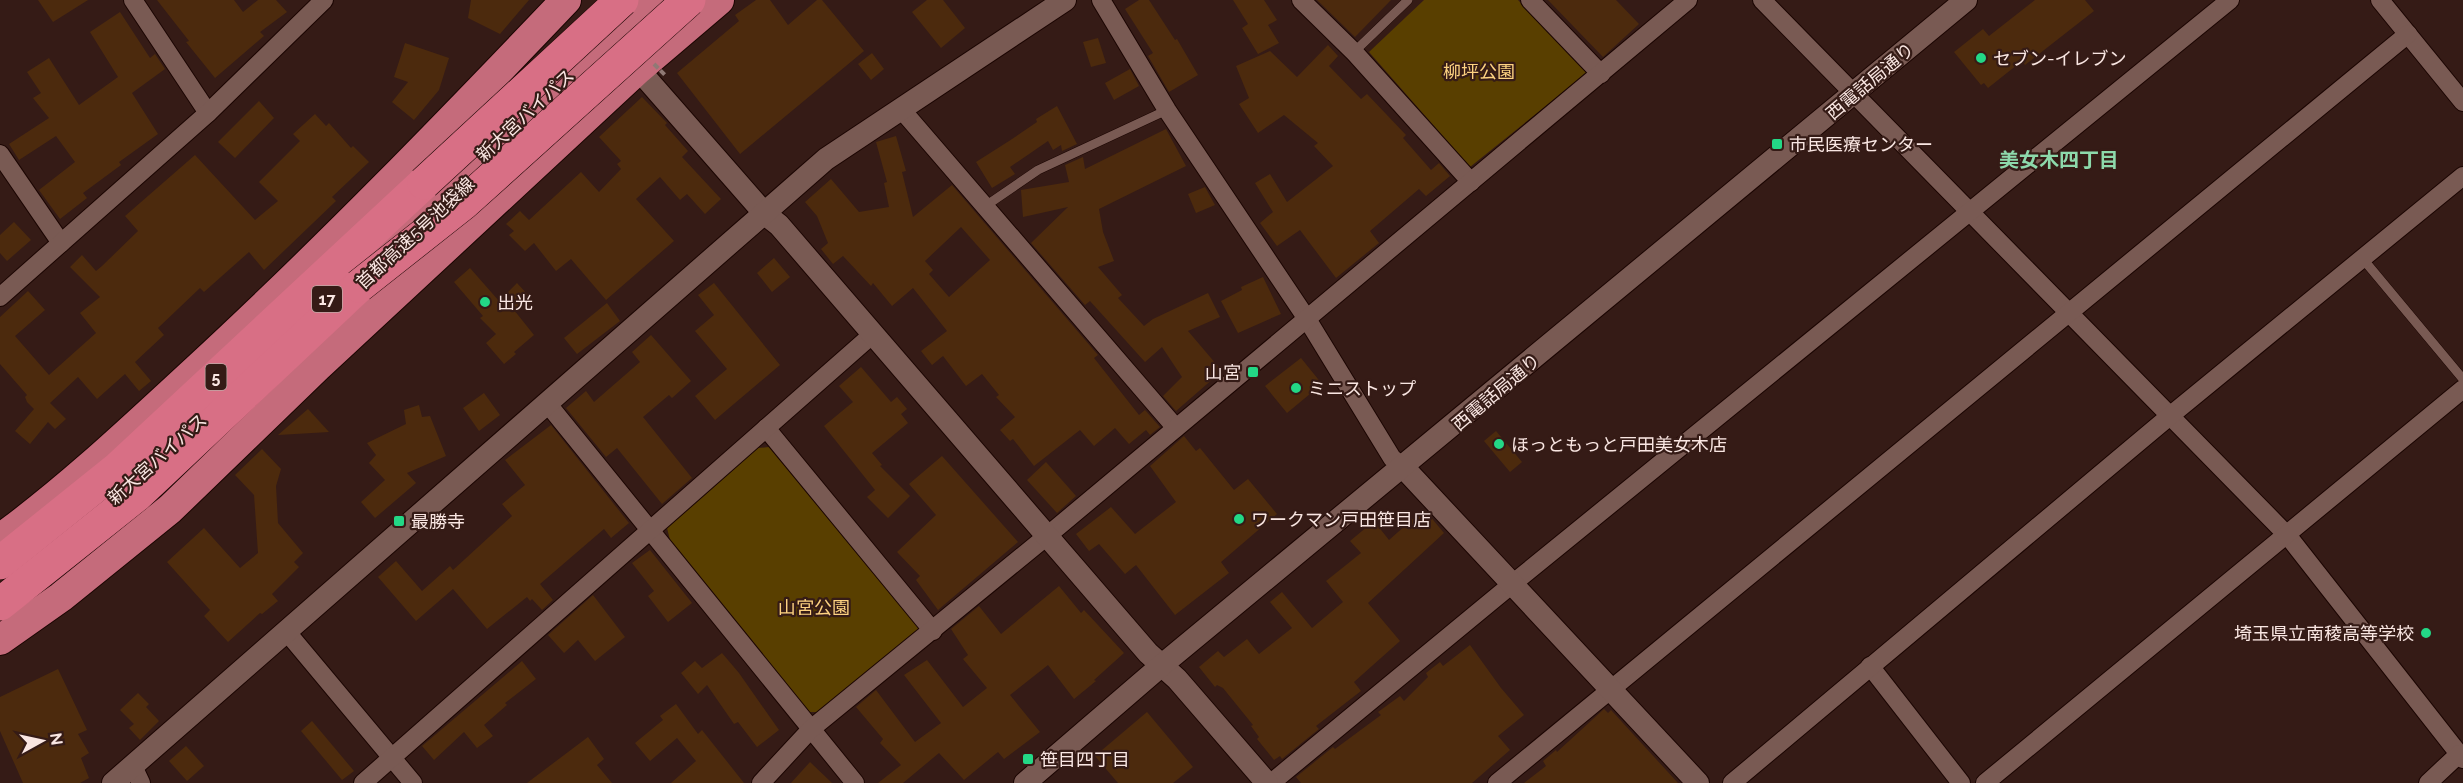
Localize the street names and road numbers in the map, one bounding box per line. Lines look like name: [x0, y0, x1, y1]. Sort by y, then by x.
street label: 西電話局通り: [1822, 38, 1918, 124]
street label: 新大宮バイパス: [472, 64, 578, 166]
street label: 首都高速5号池袋線: [352, 173, 478, 293]
road number: 17: [312, 286, 342, 312]
street label: 西電話局通り: [1448, 349, 1544, 435]
road number: 5: [206, 364, 226, 390]
street label: 新大宮バイパス: [103, 409, 211, 509]

